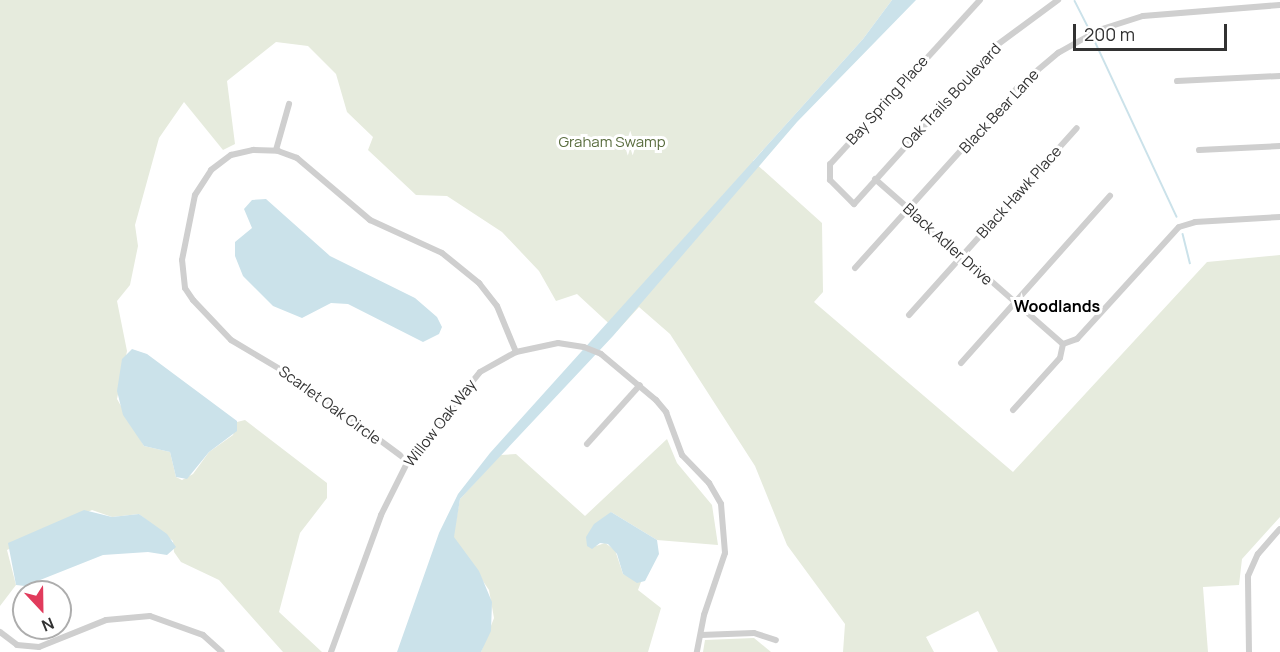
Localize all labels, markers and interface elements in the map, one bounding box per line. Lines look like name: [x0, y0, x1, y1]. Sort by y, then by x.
scale bar: [1076, 12, 1230, 50]
text: 200 m: [1084, 22, 1135, 46]
street label: Oak Trails Boulevard: [897, 39, 1005, 153]
street label: Bay Spring Place: [842, 52, 932, 148]
street label: Black Bear Lane: [956, 65, 1042, 157]
park label: Graham Swamp: [558, 133, 666, 151]
street label: Black Hawk Place: [973, 142, 1065, 242]
street label: Black Adler Drive: [900, 199, 996, 289]
district label: Woodlands: [1014, 296, 1100, 316]
street label: Scarlet Oak Circle: [275, 362, 385, 448]
street label: Willow Oak Way: [400, 376, 480, 470]
north arrow: [12, 580, 72, 640]
text: N: [39, 612, 57, 637]

